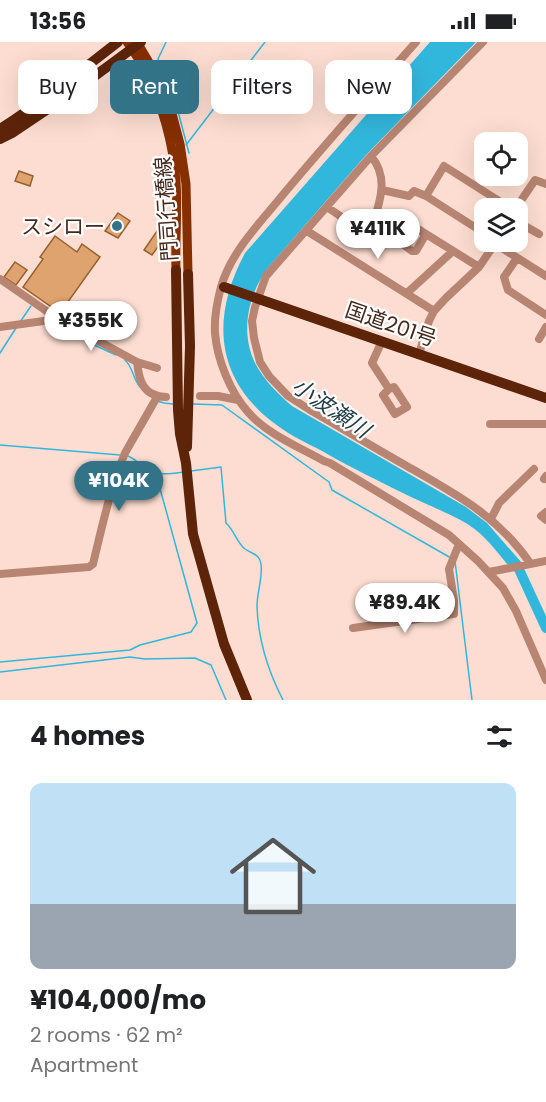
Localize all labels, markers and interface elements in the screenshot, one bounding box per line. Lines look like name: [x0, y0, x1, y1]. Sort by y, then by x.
text: 13:56: [30, 6, 86, 37]
chip: Buy: [18, 60, 98, 114]
chip: Rent: [110, 60, 199, 114]
chip: Filters: [211, 60, 313, 114]
chip: New: [325, 60, 412, 114]
map controls: [474, 132, 528, 252]
button: locate: [474, 132, 528, 186]
street label: 門司行橋線: [148, 156, 184, 262]
button: layers: [474, 198, 528, 252]
pin: ¥411K: [336, 209, 420, 260]
place label: スシロー: [21, 212, 105, 241]
text: ¥411K: [350, 214, 406, 242]
marker: スシロー: [110, 219, 124, 233]
street label: 国道201号: [341, 295, 441, 353]
pin: ¥355K: [49, 301, 133, 352]
text: ¥355K: [58, 306, 124, 334]
water label: 小波瀬川: [286, 371, 378, 447]
pin: ¥104K: [77, 461, 161, 512]
text: ¥104K: [88, 466, 150, 494]
pin: ¥89.4K: [356, 583, 454, 634]
text: ¥89.4K: [369, 588, 441, 616]
text: 4 homes: [30, 718, 145, 754]
icon: filters: [483, 720, 516, 753]
icon: home: [219, 822, 327, 930]
text: ¥104,000/mo: [30, 982, 206, 1018]
text: 2 rooms · 62 m²: [30, 1021, 183, 1049]
text: Apartment: [30, 1051, 138, 1079]

